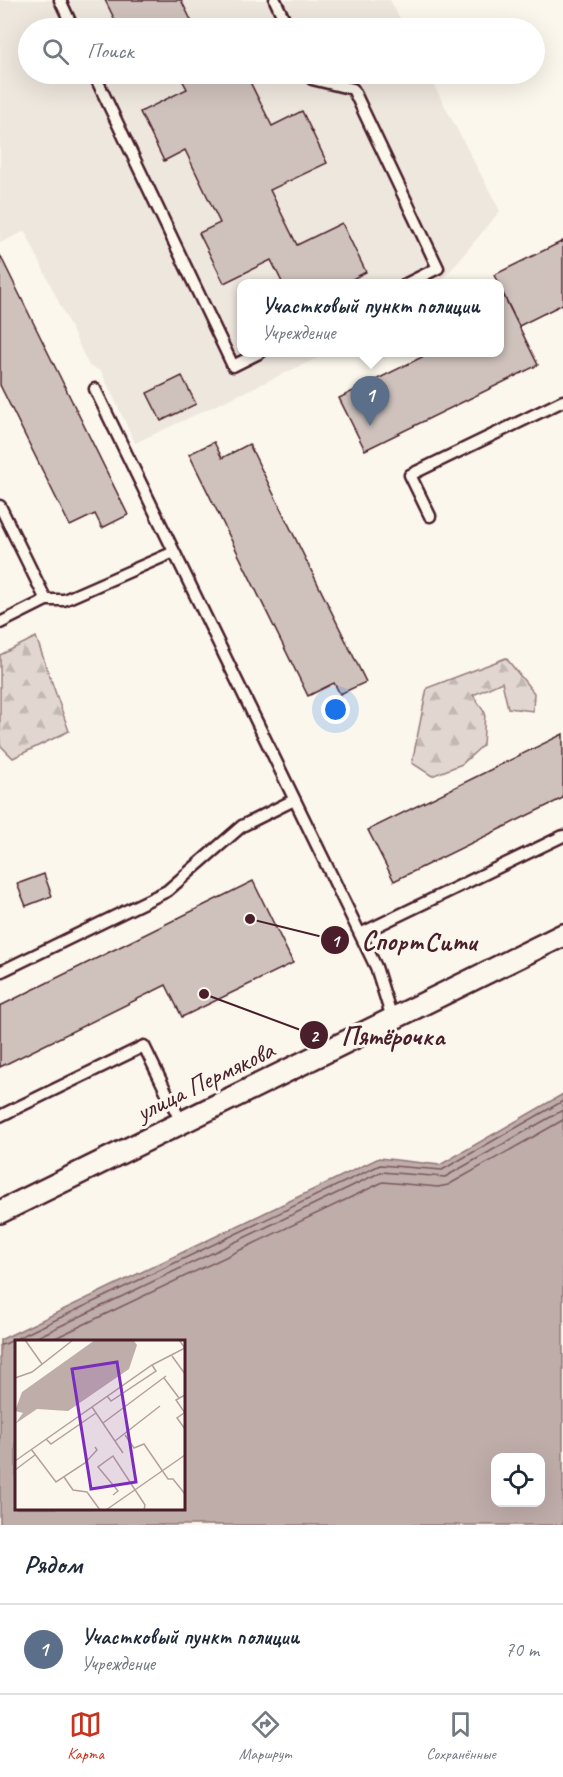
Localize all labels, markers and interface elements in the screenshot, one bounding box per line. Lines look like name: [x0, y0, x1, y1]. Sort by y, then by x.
search box: [18, 18, 545, 84]
icon: search: [39, 35, 72, 68]
text: Поиск: [87, 37, 133, 65]
popup: [237, 279, 504, 357]
text: Участковый пункт полиции: [261, 292, 480, 320]
text: Учреждение: [261, 320, 335, 345]
pin: 1: [350, 376, 389, 426]
your location: [321, 695, 350, 724]
callout: СпортСити: [320, 918, 489, 963]
text: СпортСити: [361, 924, 479, 958]
text: 1: [331, 930, 341, 952]
callout: Пятёрочка: [299, 1013, 457, 1058]
text: Пятёрочка: [341, 1019, 447, 1053]
text: 2: [310, 1025, 320, 1047]
street label: улица Пермякова: [129, 1033, 281, 1130]
inset map: [15, 1340, 184, 1510]
map controls: [491, 1453, 545, 1507]
button: locate: [491, 1453, 545, 1507]
text: Рядом: [24, 1548, 82, 1581]
text: Участковый пункт полиции: [81, 1623, 299, 1651]
text: 1: [39, 1637, 48, 1662]
text: 70 m: [505, 1637, 539, 1662]
text: Учреждение: [81, 1651, 155, 1676]
tab: Карта: [67, 1708, 104, 1764]
tab: Маршрут: [239, 1708, 291, 1764]
tab: Сохранённые: [426, 1708, 496, 1764]

